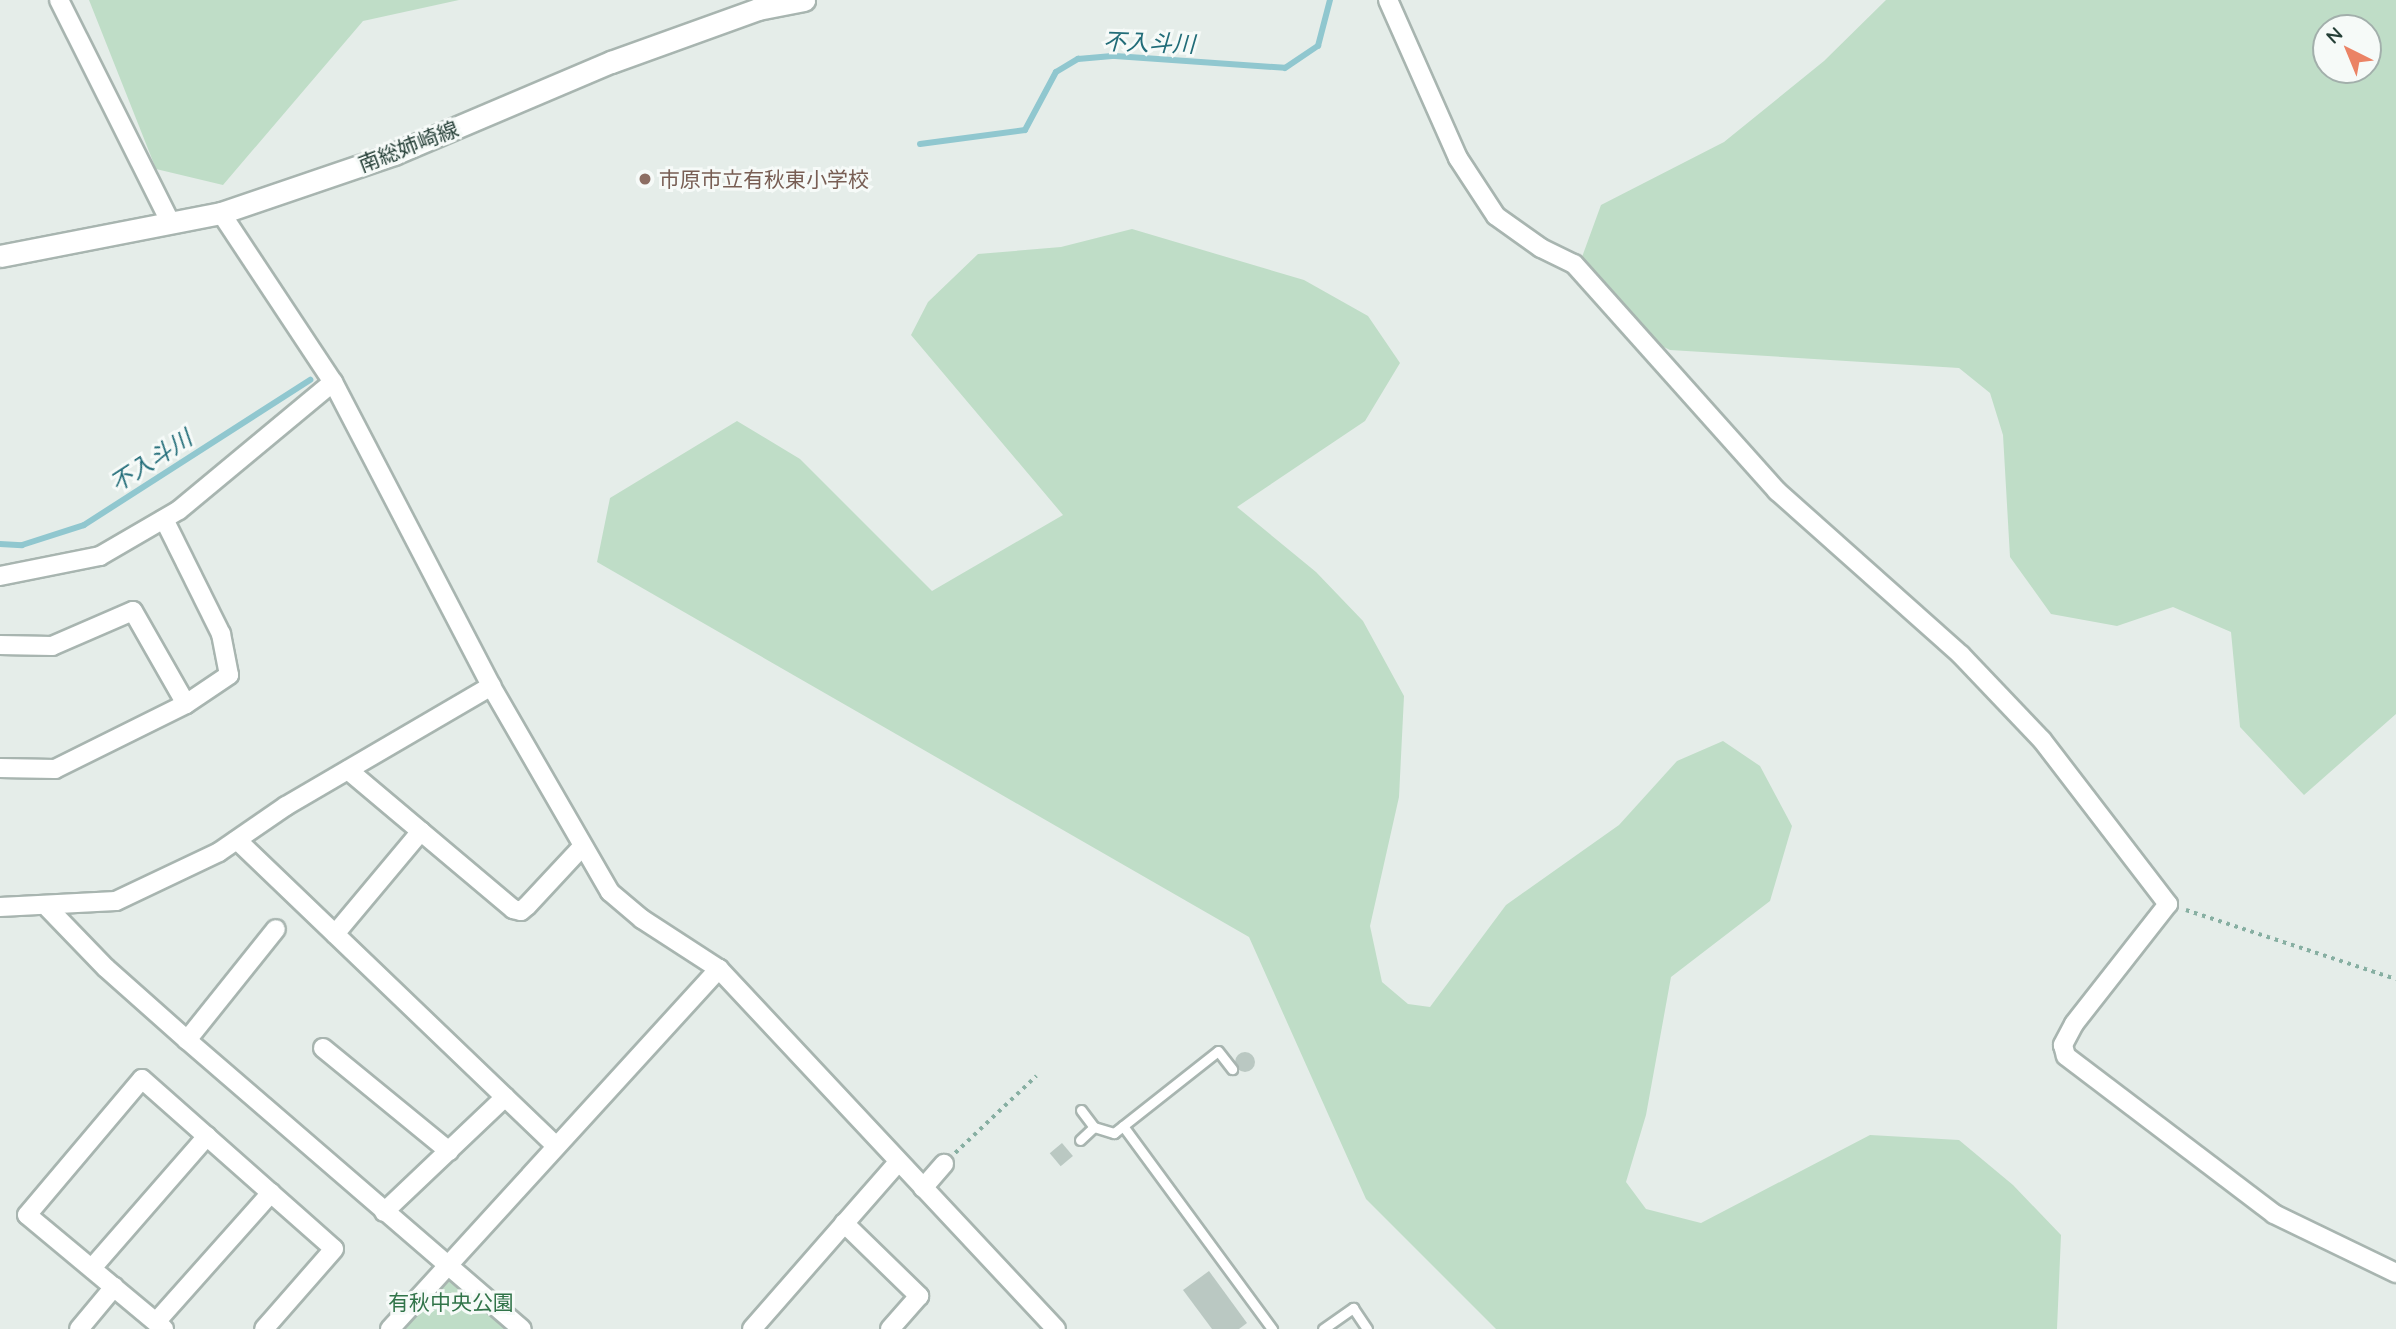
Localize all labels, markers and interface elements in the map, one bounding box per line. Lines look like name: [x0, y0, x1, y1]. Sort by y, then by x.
north arrow: [2312, 14, 2382, 84]
text: N: [2321, 22, 2347, 49]
water label: 不入斗川: [1103, 28, 1195, 58]
street label: 南総姉崎線: [354, 115, 462, 177]
place label: 市原市立有秋東小学校: [659, 166, 869, 192]
marker: 市原市立有秋東小学校: [637, 171, 653, 187]
water label: 不入斗川: [105, 424, 197, 498]
park label: 有秋中央公園: [388, 1289, 514, 1315]

